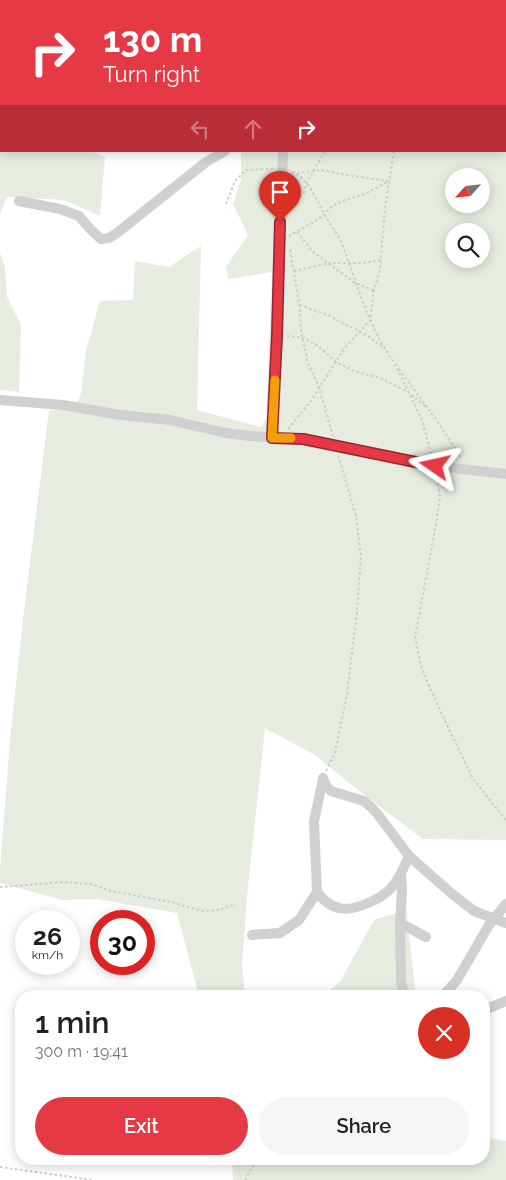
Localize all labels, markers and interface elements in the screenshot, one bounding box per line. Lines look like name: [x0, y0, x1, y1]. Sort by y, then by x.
text: 130 m: [103, 19, 202, 60]
icon: right: [20, 20, 85, 85]
text: Turn right: [103, 61, 200, 87]
icon: left: [186, 115, 214, 143]
icon: ahead: [239, 115, 267, 143]
icon: right: [292, 115, 320, 143]
north arrow: [445, 168, 490, 212]
map controls: [445, 168, 490, 268]
pin: [259, 171, 301, 222]
icon: arrive: [266, 178, 294, 206]
button: search: [445, 223, 490, 268]
position arrow: [408, 439, 460, 491]
speed limit sign: 30: [90, 910, 155, 975]
text: 26: [33, 921, 62, 951]
text: km/h: [32, 948, 63, 962]
text: 1 min: [35, 1005, 110, 1040]
button: close: [418, 1007, 470, 1059]
text: 300 m · 19:41: [35, 1042, 128, 1061]
button: Exit: [35, 1097, 248, 1155]
button: Share: [258, 1097, 470, 1155]

